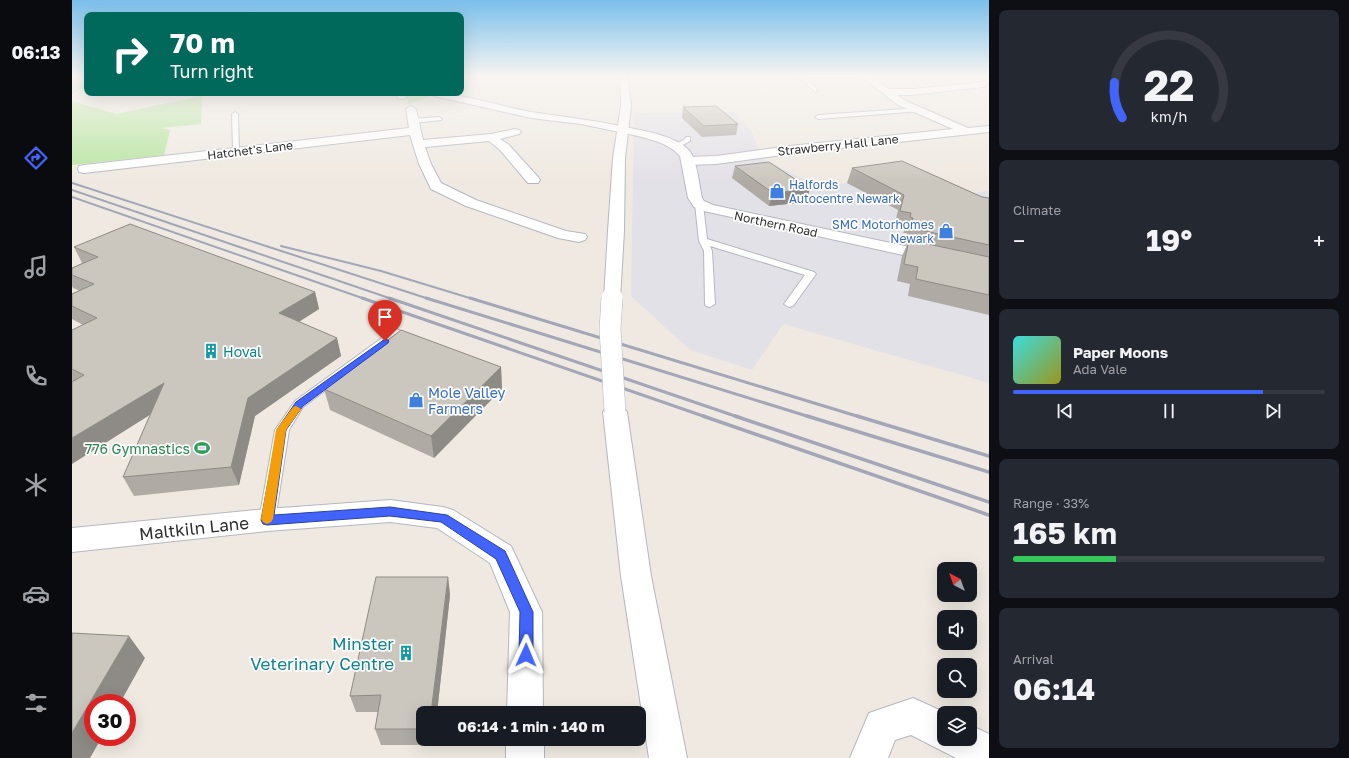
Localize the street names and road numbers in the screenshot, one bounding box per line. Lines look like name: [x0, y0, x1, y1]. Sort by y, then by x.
street label: Strawberry Hall Lane: [777, 131, 899, 159]
street label: Hatchet's Lane: [206, 137, 294, 163]
street label: Northern Road: [733, 208, 819, 240]
street label: Maltkiln Lane: [138, 512, 250, 544]

